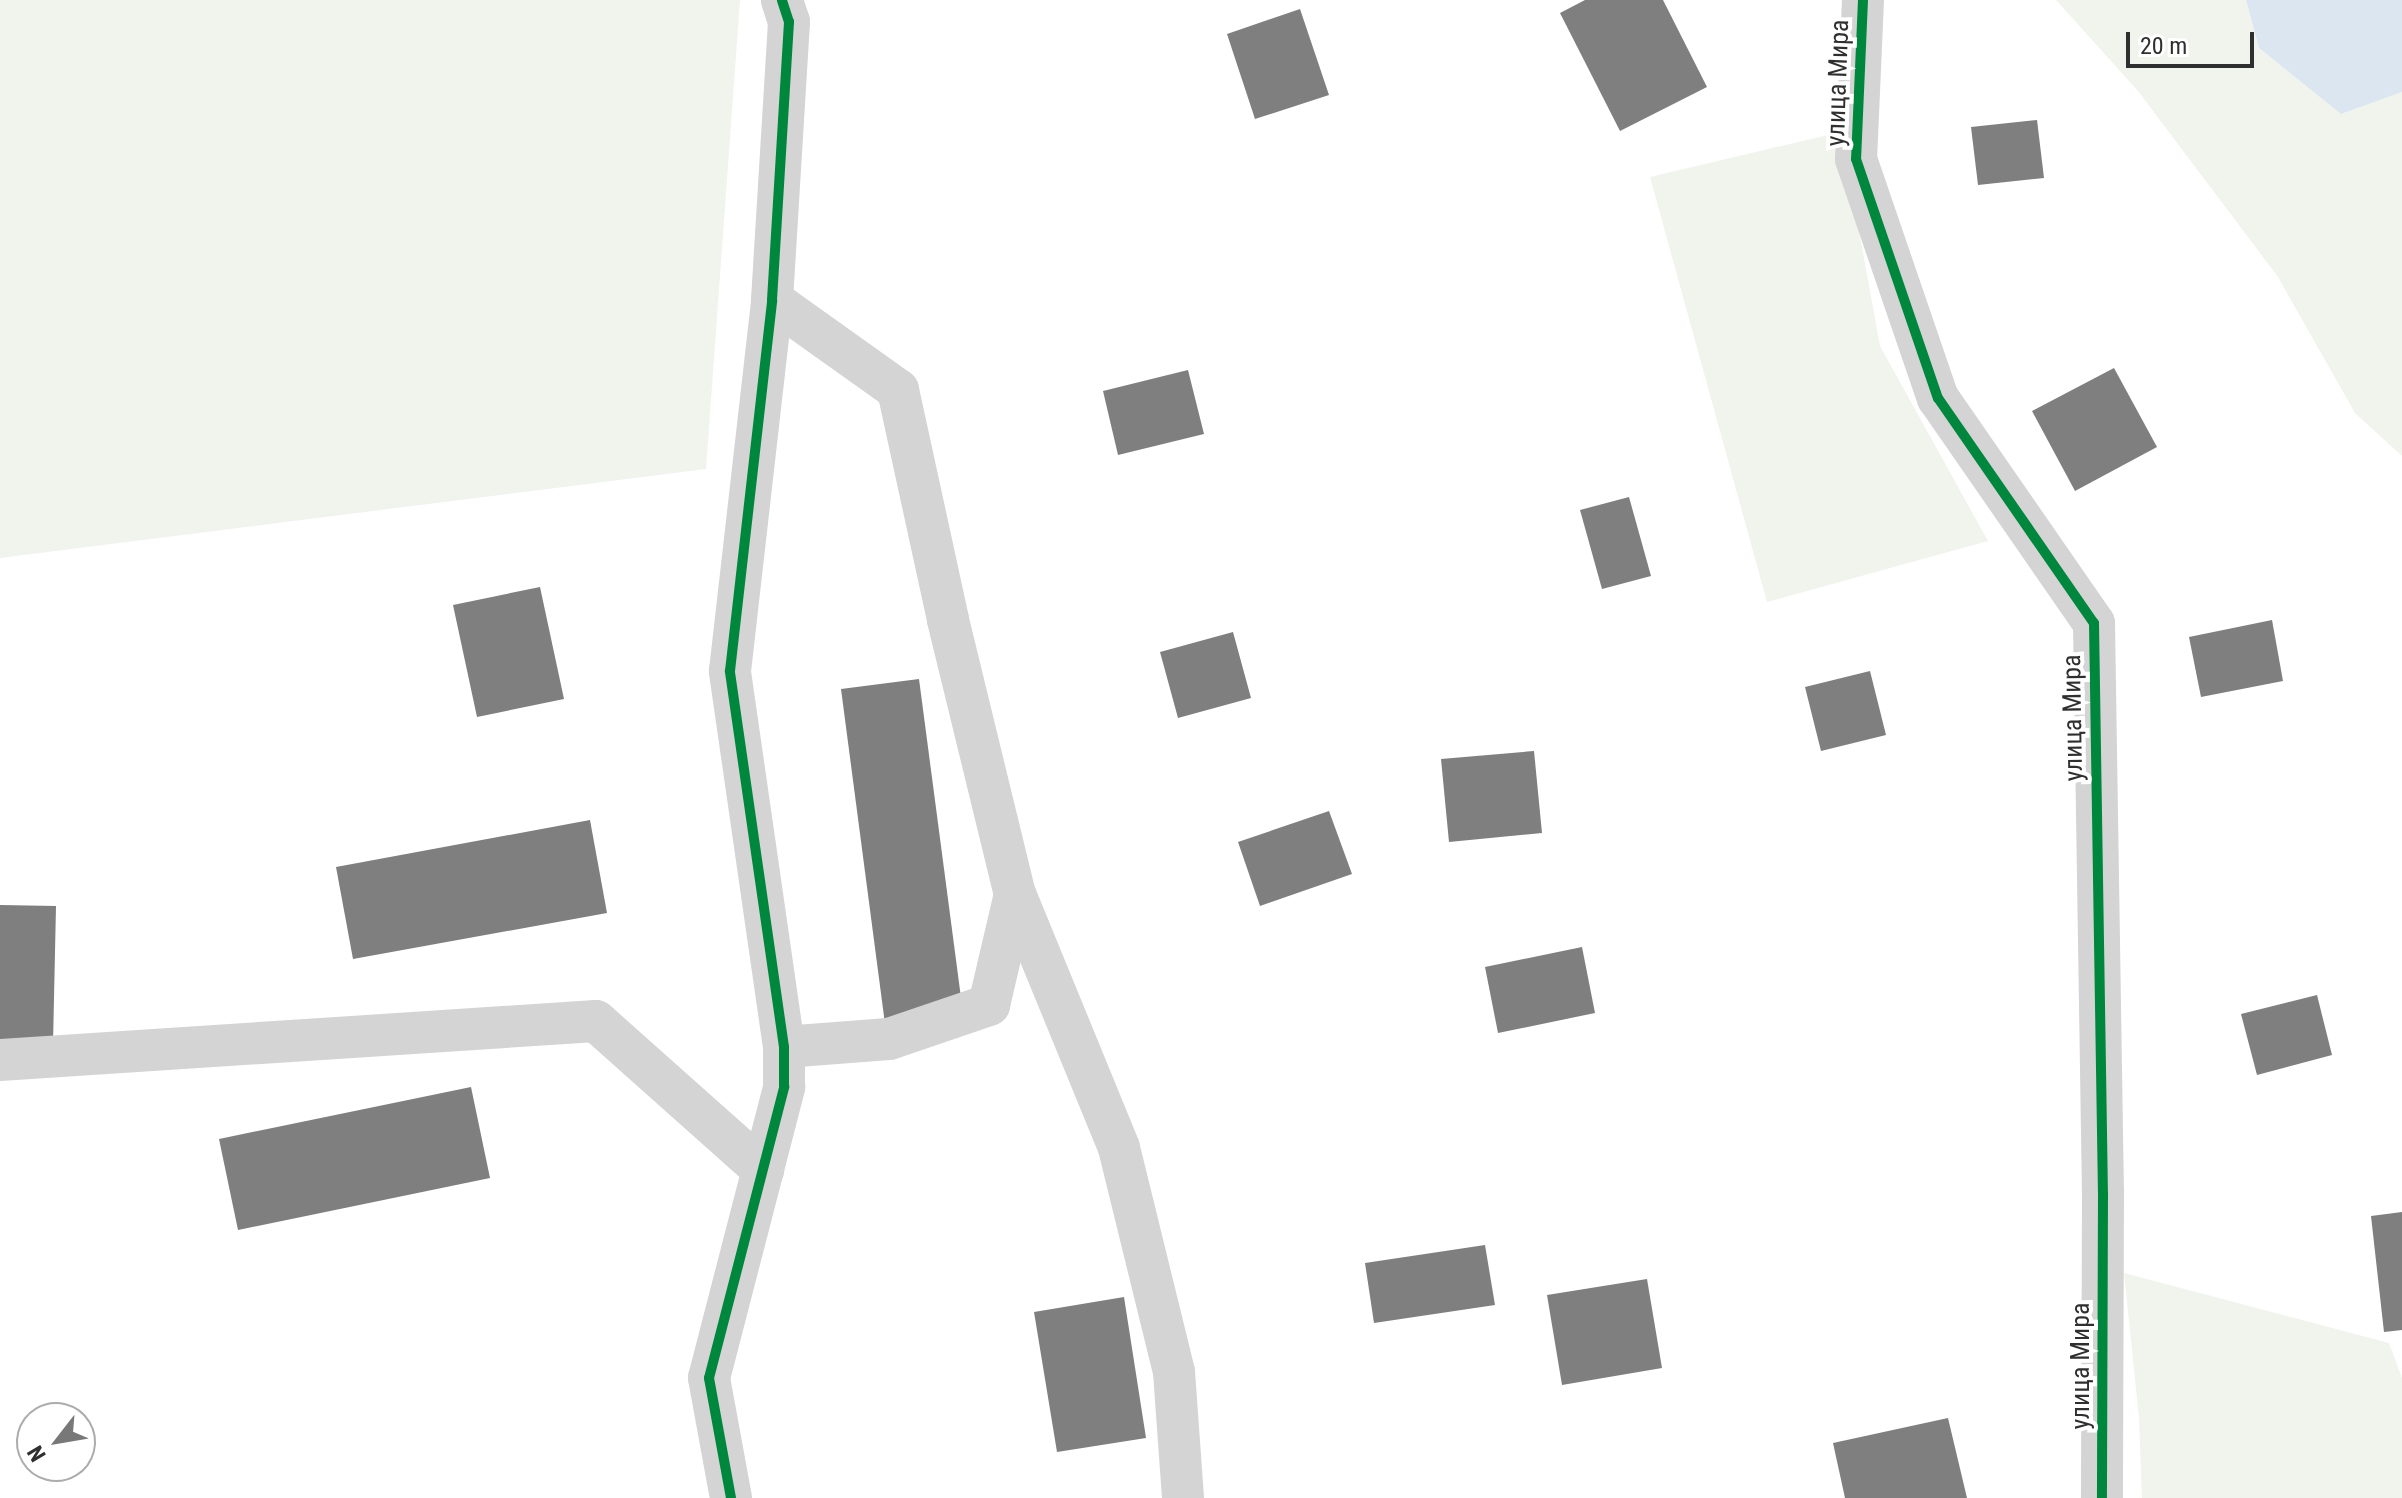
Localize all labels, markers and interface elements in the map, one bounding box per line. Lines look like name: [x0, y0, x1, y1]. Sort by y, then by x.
scale bar: [2130, 16, 2258, 66]
street label: улица Мира: [1820, 19, 1856, 147]
text: 20 m: [2140, 32, 2187, 60]
street label: улица Мира: [2056, 654, 2090, 782]
street label: улица Мира: [2065, 1302, 2097, 1430]
north arrow: [16, 1402, 96, 1482]
text: N: [23, 1441, 51, 1466]

